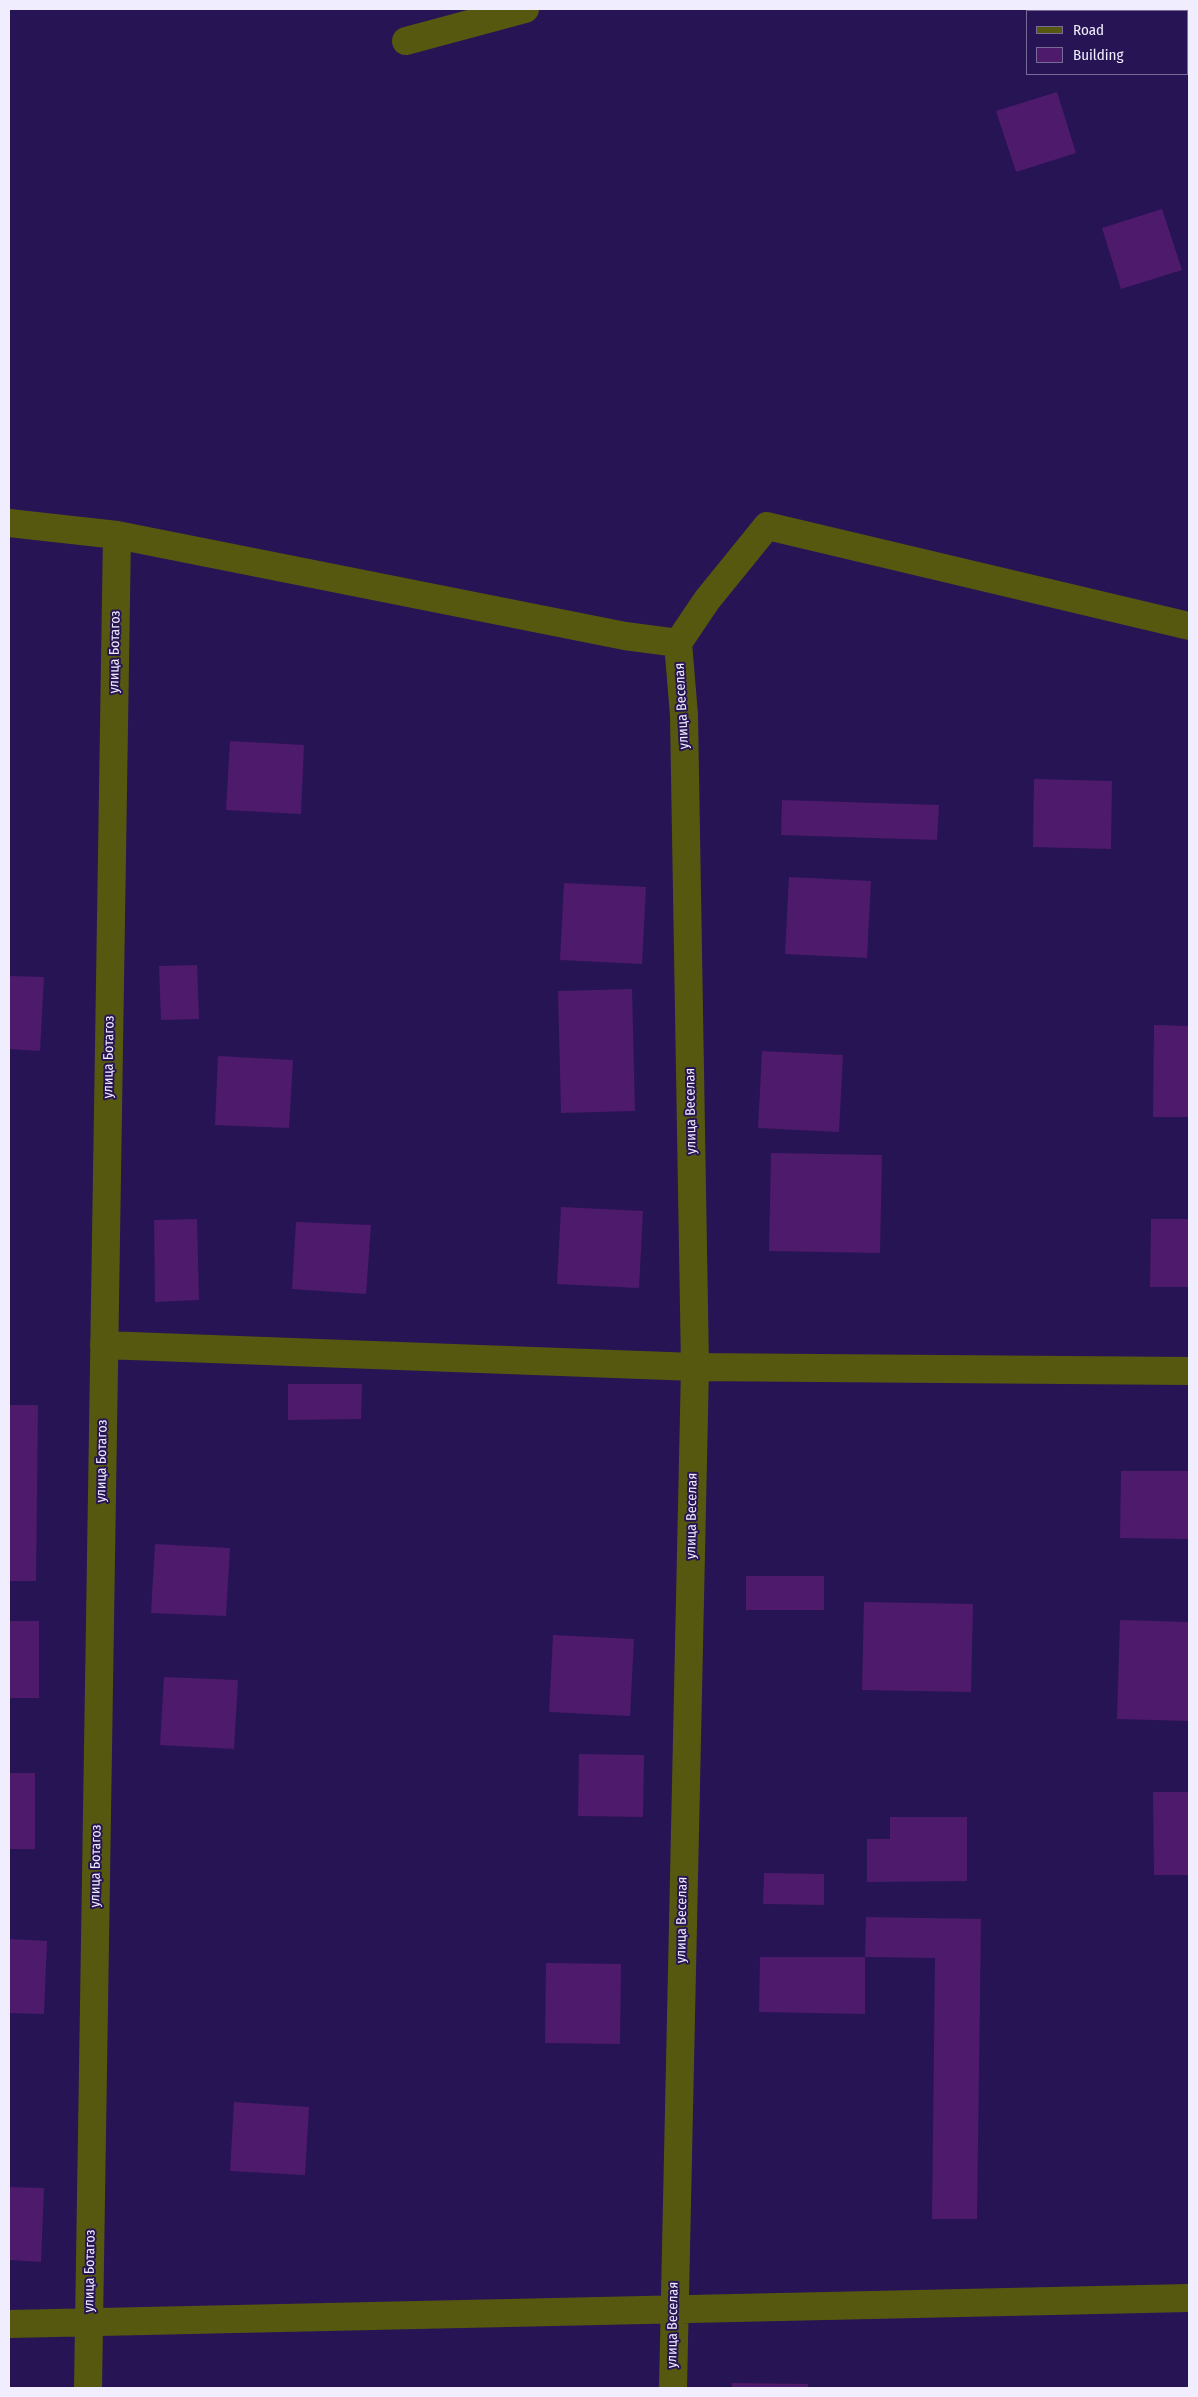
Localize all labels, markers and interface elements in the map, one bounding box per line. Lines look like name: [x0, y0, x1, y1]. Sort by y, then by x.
legend: [1026, 10, 1188, 75]
text: Road: [1073, 21, 1104, 39]
text: Building: [1073, 46, 1124, 64]
street label: улица Ботагоз: [106, 610, 124, 694]
street label: улица Веселая: [671, 662, 693, 750]
street label: улица Ботагоз: [100, 1015, 118, 1099]
street label: улица Веселая: [682, 1068, 700, 1154]
street label: улица Ботагоз: [93, 1419, 111, 1503]
street label: улица Веселая: [683, 1473, 701, 1559]
street label: улица Ботагоз: [87, 1824, 105, 1908]
street label: улица Веселая: [673, 1877, 691, 1963]
street label: улица Ботагоз: [81, 2229, 99, 2313]
street label: улица Веселая: [664, 2282, 682, 2368]

